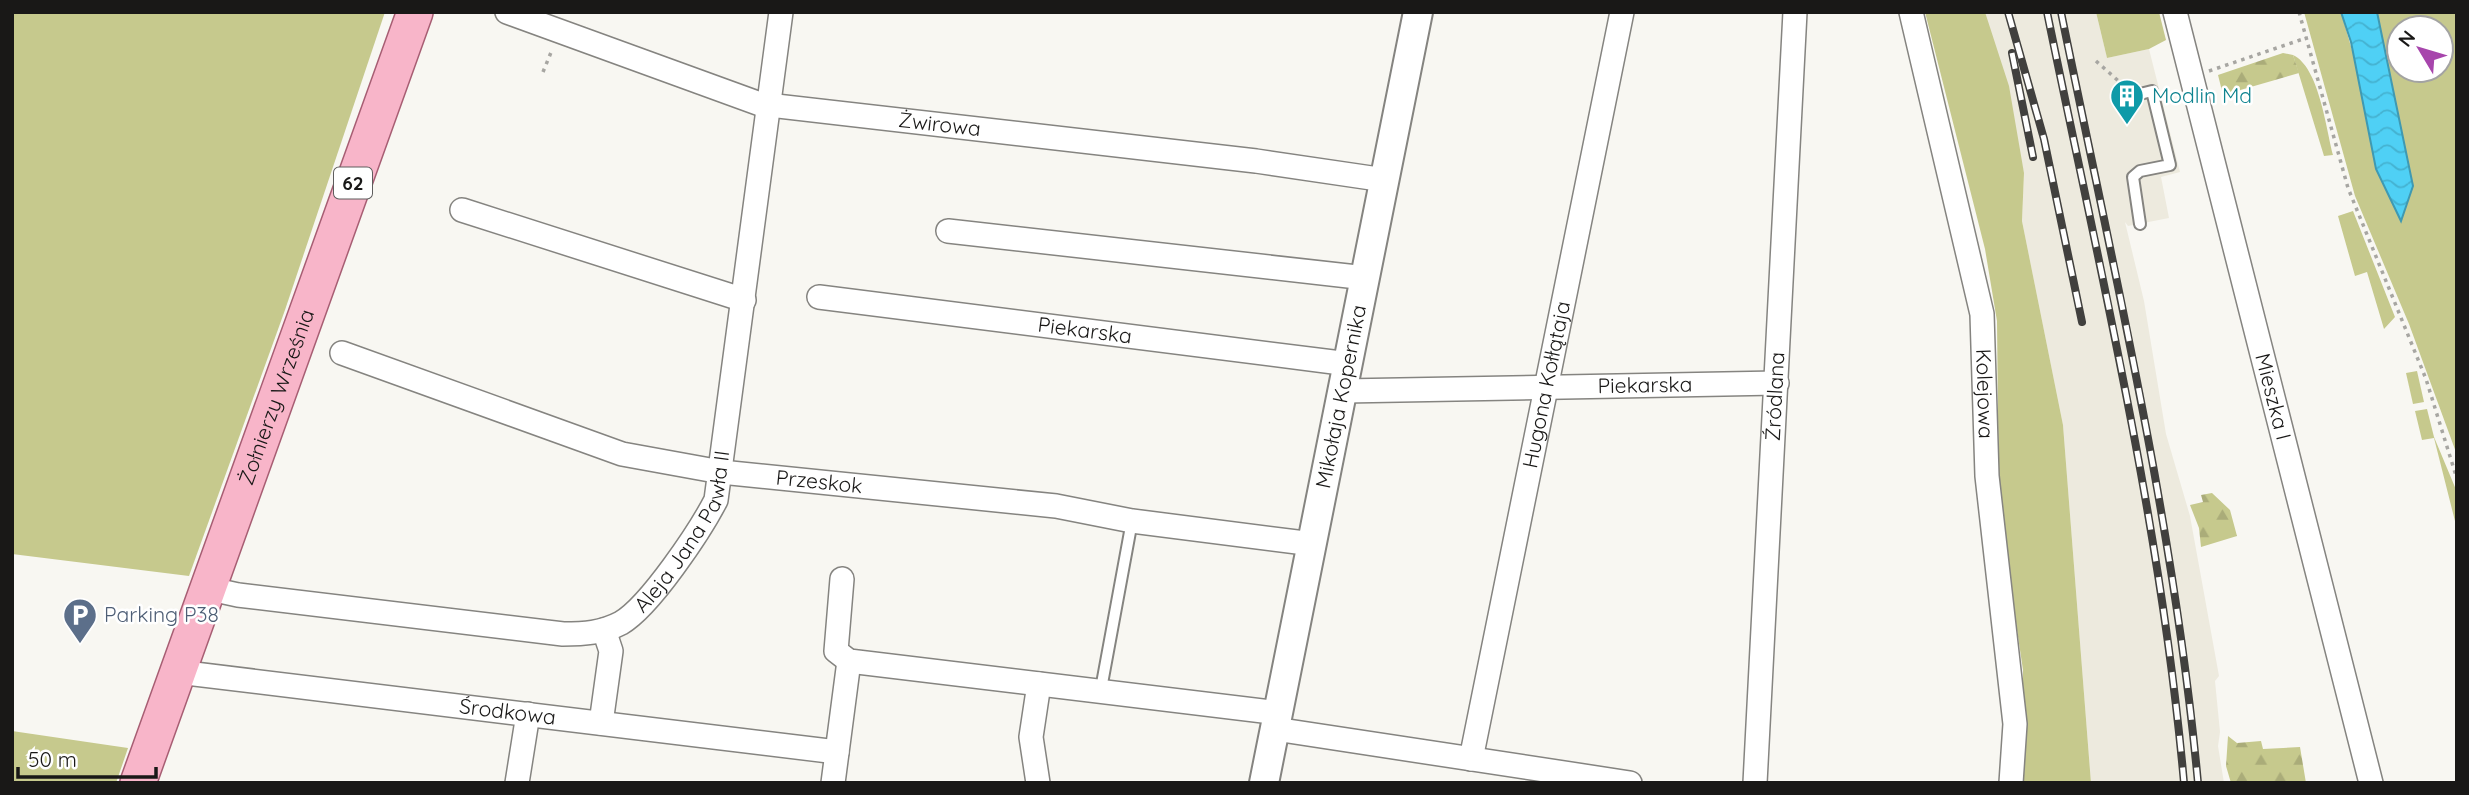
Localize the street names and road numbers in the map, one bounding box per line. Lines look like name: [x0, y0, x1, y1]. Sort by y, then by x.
street label: Żwirowa: [897, 106, 982, 141]
road number: 62: [334, 168, 372, 198]
street label: Hugona Kołłątaja: [1516, 298, 1575, 470]
street label: Mikołaja Kopernika: [1309, 302, 1371, 491]
street label: Żołnierzy Września: [232, 305, 319, 488]
street label: Piekarska: [1036, 311, 1134, 348]
street label: Kolejowa: [1971, 348, 2000, 439]
street label: Mieszka I: [2250, 350, 2297, 443]
street label: Źródlana: [1759, 351, 1789, 442]
street label: Piekarska: [1597, 371, 1692, 398]
street label: Aleja Jana Pawła II: [628, 449, 734, 617]
street label: Przeskok: [775, 464, 864, 498]
street label: Środkowa: [458, 692, 557, 730]

